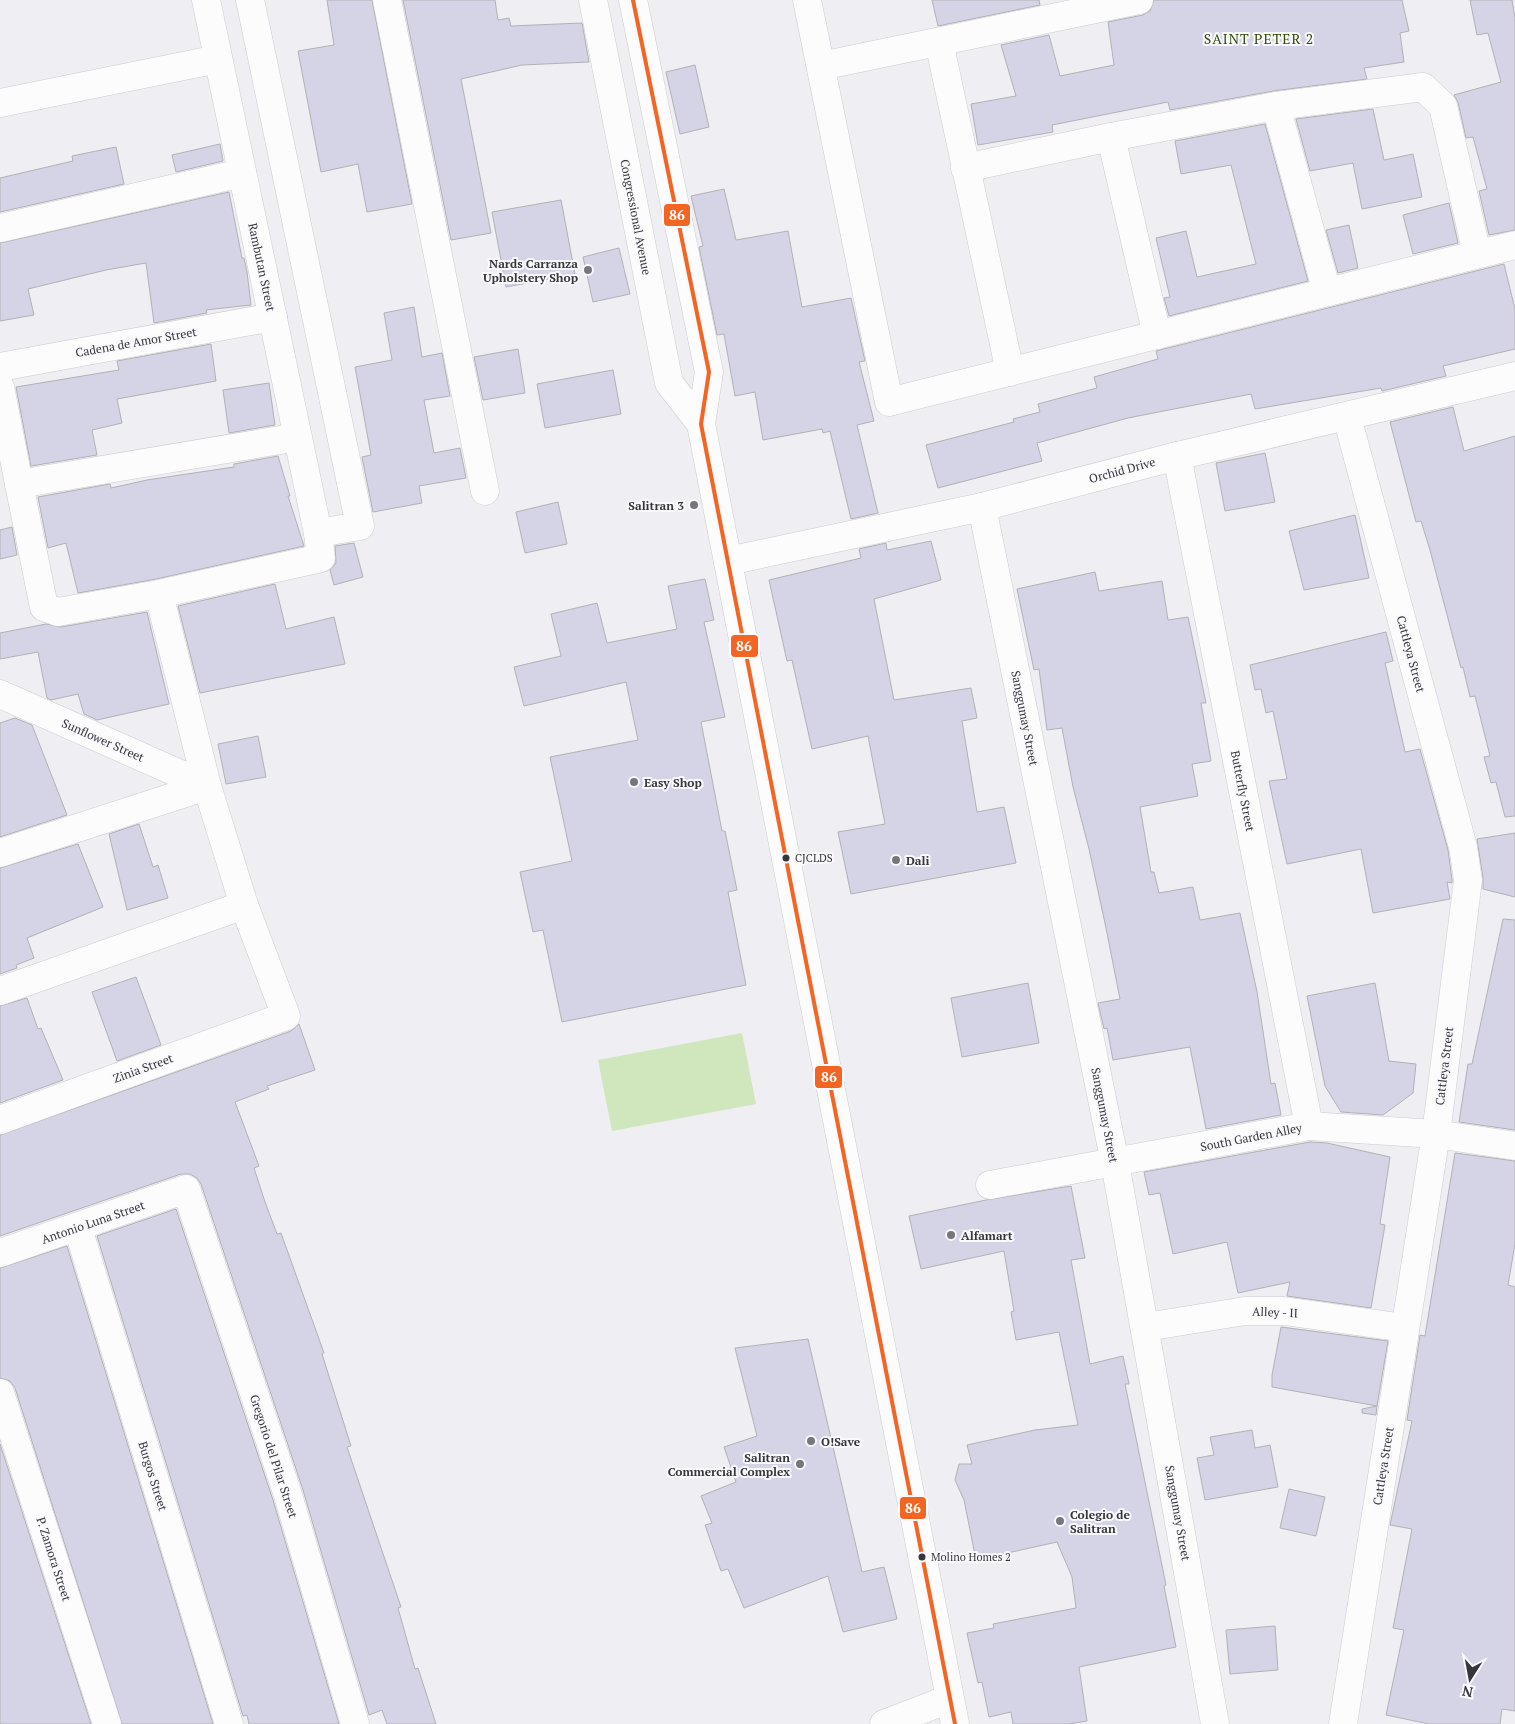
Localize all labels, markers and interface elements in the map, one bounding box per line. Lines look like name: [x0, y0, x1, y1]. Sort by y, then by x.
district label: SAINT PETER 2: [1204, 29, 1314, 48]
street label: Congressional Avenue: [617, 158, 655, 276]
line badge: 86: [663, 203, 691, 227]
text: 86: [669, 205, 685, 224]
street label: Rambutan Street: [245, 221, 279, 313]
place label: Nards Carranza Upholstery Shop: [483, 256, 578, 285]
marker: Nards Carranza Upholstery Shop: [582, 264, 594, 276]
street label: Cadena de Amor Street: [74, 324, 198, 360]
street label: Orchid Drive: [1087, 454, 1157, 486]
place label: Salitran 3: [628, 498, 684, 513]
marker: Salitran 3: [688, 499, 700, 511]
street label: Cattleya Street: [1394, 614, 1429, 695]
line badge: 86: [730, 634, 759, 658]
text: 86: [736, 636, 752, 655]
street label: Sanggumay Street: [1008, 669, 1042, 767]
street label: Sunflower Street: [60, 715, 147, 765]
street label: Butterfly Street: [1228, 749, 1258, 833]
place label: Easy Shop: [644, 775, 702, 790]
marker: Easy Shop: [628, 776, 640, 788]
place label: CJCLDS: [795, 851, 833, 865]
marker: CJCLDS: [781, 853, 791, 863]
place label: Dali: [906, 853, 930, 868]
marker: Dali: [890, 854, 902, 866]
street label: Cattleya Street: [1432, 1025, 1456, 1106]
street label: Zinia Street: [111, 1050, 176, 1086]
line badge: 86: [814, 1065, 843, 1089]
street label: Sanggumay Street: [1088, 1066, 1122, 1164]
text: 86: [821, 1067, 837, 1086]
street label: South Garden Alley: [1199, 1120, 1304, 1154]
street label: Antonio Luna Street: [39, 1197, 147, 1247]
place label: Alfamart: [961, 1228, 1013, 1243]
marker: Alfamart: [945, 1229, 957, 1241]
street label: Alley - II: [1252, 1304, 1298, 1320]
street label: Gregorio del Pilar Street: [247, 1392, 301, 1520]
street label: Cattleya Street: [1369, 1425, 1397, 1506]
place label: O!Save: [821, 1434, 861, 1449]
marker: O!Save: [805, 1435, 817, 1447]
street label: Burgos Street: [135, 1439, 171, 1513]
place label: Salitran Commercial Complex: [668, 1450, 790, 1479]
marker: Salitran Commercial Complex: [794, 1458, 806, 1470]
street label: Sanggumay Street: [1162, 1464, 1194, 1562]
line badge: 86: [899, 1496, 927, 1520]
text: 86: [905, 1498, 921, 1517]
place label: Colegio de Salitran: [1070, 1507, 1130, 1536]
street label: P. Zamora Street: [33, 1515, 75, 1603]
marker: Colegio de Salitran: [1054, 1515, 1066, 1527]
place label: Molino Homes 2: [931, 1550, 1011, 1564]
marker: Molino Homes 2: [917, 1552, 927, 1562]
north arrow: [1445, 1654, 1495, 1704]
text: N: [1460, 1682, 1474, 1703]

